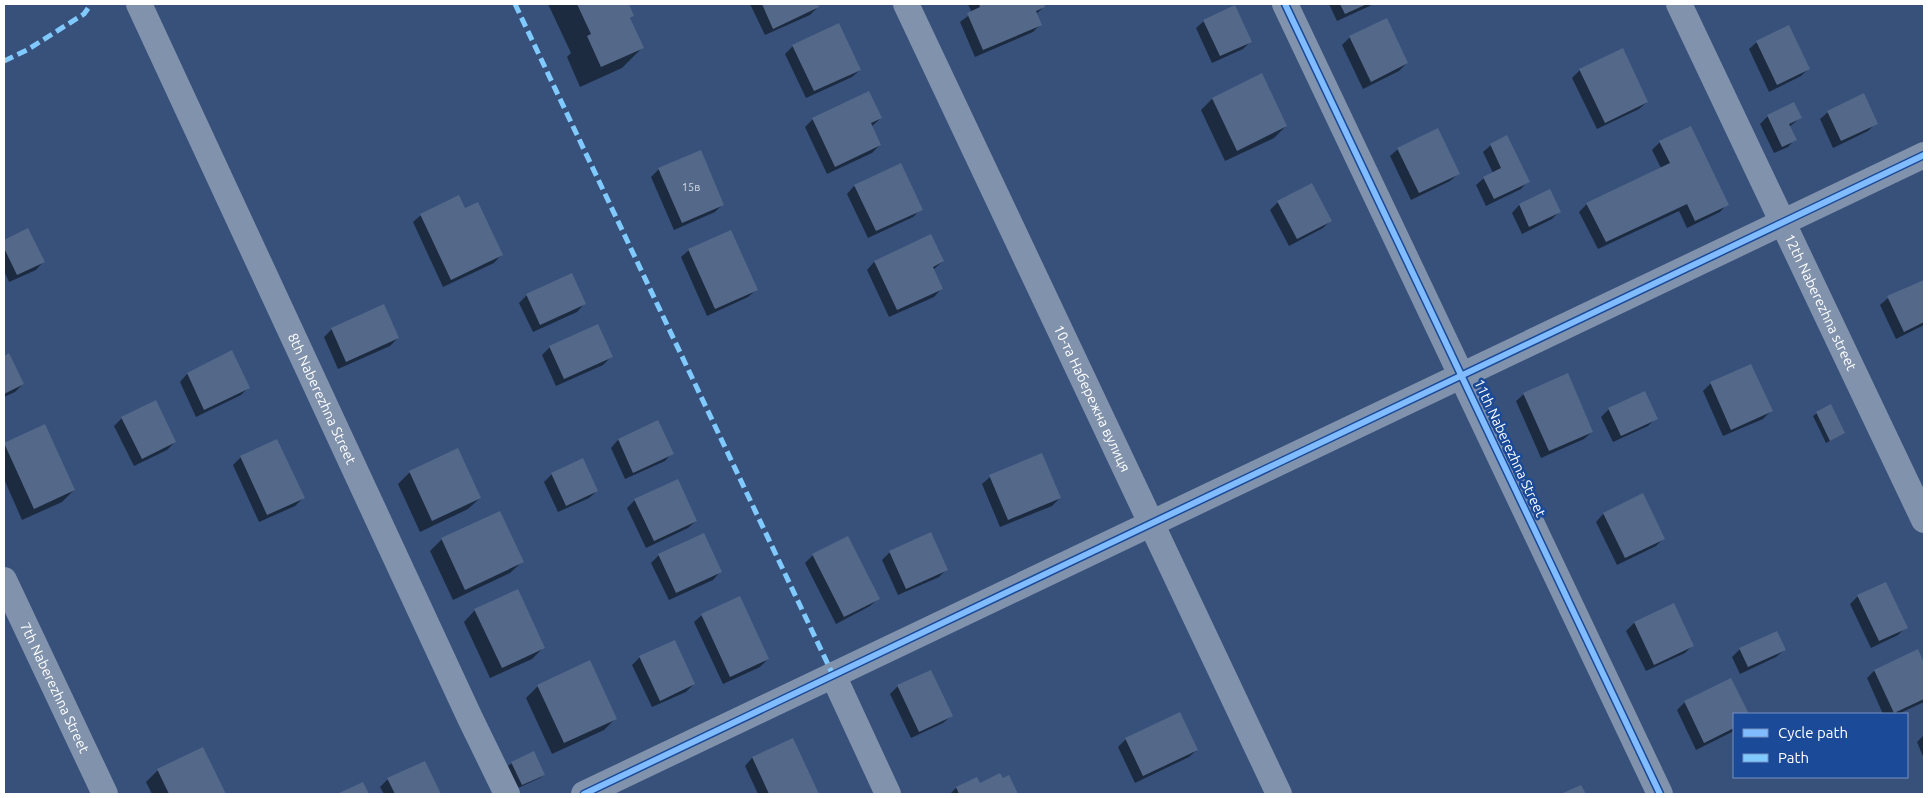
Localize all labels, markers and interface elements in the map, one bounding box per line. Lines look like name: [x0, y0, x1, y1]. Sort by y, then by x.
house number: 15в: [682, 181, 700, 193]
street label: 12th Naberezhna street: [1781, 231, 1860, 373]
street label: 10-та Набережна вулиця: [1051, 322, 1134, 474]
street label: 8th Naberezhna Street: [285, 330, 359, 467]
street label: 11th Naberezhna Street: [1471, 376, 1549, 520]
street label: 7th Naberezhna Street: [17, 620, 93, 756]
legend: [1733, 713, 1908, 778]
text: Cycle path: [1778, 724, 1848, 741]
text: Path: [1778, 749, 1809, 766]

